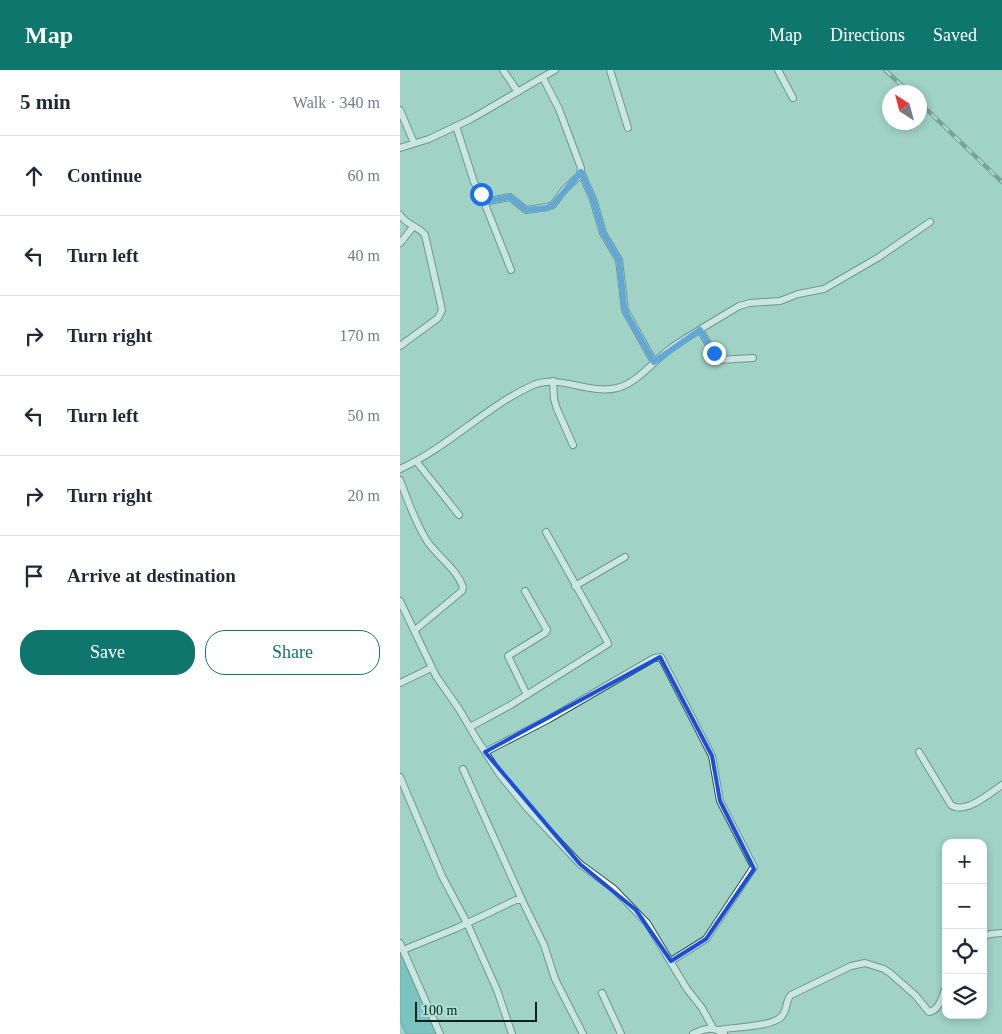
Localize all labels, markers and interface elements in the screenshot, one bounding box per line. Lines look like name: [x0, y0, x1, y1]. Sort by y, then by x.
text: Map: [25, 22, 73, 48]
text: Map: [769, 25, 802, 45]
text: Directions: [830, 25, 905, 45]
text: Saved: [933, 25, 977, 45]
north arrow: [882, 85, 927, 130]
text: 5 min: [20, 90, 71, 114]
text: Walk · 340 m: [293, 94, 380, 111]
icon: ahead: [20, 162, 48, 190]
text: Continue: [67, 165, 142, 186]
text: 60 m: [348, 167, 380, 184]
route start: [470, 183, 493, 206]
icon: left: [20, 242, 48, 270]
text: Turn left: [67, 245, 139, 266]
text: 40 m: [348, 247, 380, 264]
icon: right: [20, 322, 48, 350]
text: Turn right: [67, 325, 152, 346]
text: 170 m: [340, 327, 380, 344]
route end: [703, 342, 726, 365]
icon: left: [20, 402, 48, 430]
text: Turn left: [67, 405, 139, 426]
text: 50 m: [348, 407, 380, 424]
icon: right: [20, 482, 48, 510]
text: Turn right: [67, 485, 152, 506]
text: 20 m: [348, 487, 380, 504]
icon: arrive: [20, 562, 48, 590]
text: Arrive at destination: [67, 565, 236, 586]
button: Save: [20, 630, 195, 675]
button: Share: [205, 630, 380, 675]
map controls: [942, 839, 987, 1019]
button: +: [942, 839, 987, 884]
button: −: [942, 884, 987, 929]
button: locate: [942, 929, 987, 974]
button: layers: [942, 974, 987, 1019]
scale bar: [415, 999, 538, 1022]
text: 100 m: [422, 1003, 457, 1018]

